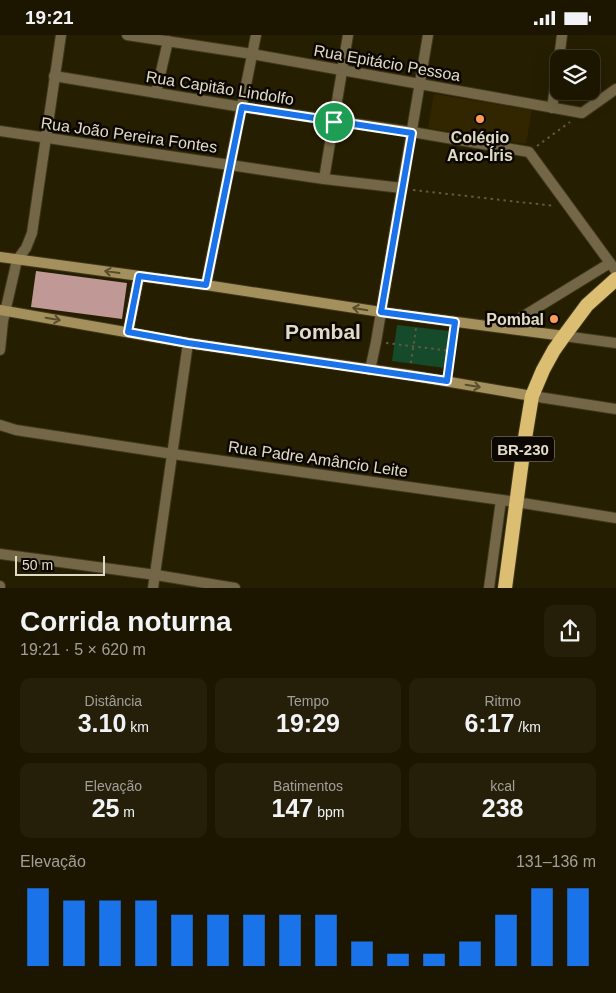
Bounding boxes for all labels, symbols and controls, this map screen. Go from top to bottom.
text: 19:21 [25,7,74,28]
street label: Rua Epitácio Pessoa [312,42,462,84]
map controls [550,50,600,100]
button: layers [550,50,600,100]
street label: Rua Capitão Lindolfo [145,68,295,108]
pin [313,101,355,143]
icon: arrive [320,108,348,136]
marker: Colégio Arco-Íris [474,113,486,125]
street label: Rua João Pereira Fontes [40,114,218,156]
place label: Colégio Arco-Íris [447,129,513,164]
one-way arrow [105,267,121,277]
one-way arrow [352,304,368,314]
place label: Pombal [486,311,544,328]
marker: Pombal [548,313,560,325]
one-way arrow [45,315,61,325]
district label: Pombal [285,320,361,343]
one-way arrow [465,381,481,391]
road number: BR-230 [492,437,554,461]
street label: Rua Padre Amâncio Leite [227,438,409,480]
scale bar [15,553,105,576]
text: 50 m [22,557,53,573]
button: share [544,605,596,657]
text: Corrida noturna [20,606,232,637]
text: 19:21 · 5 × 620 m [20,641,146,658]
text: Distância [85,693,142,709]
text: Tempo [287,693,329,709]
text: Ritmo [484,693,521,709]
text: 3.10 [78,709,126,737]
text: 19:29 [276,709,340,737]
text: 6:17 [464,709,514,737]
text: km [126,719,149,735]
text: /km [514,719,541,735]
text: Elevação [85,778,142,794]
text: Batimentos [273,778,343,794]
text: kcal [490,778,515,794]
text: 25 [92,794,119,822]
text: 147 [272,794,313,822]
text: 238 [482,794,524,822]
text: m [119,804,135,820]
text: bpm [313,804,344,820]
text: Elevação [20,853,86,870]
text: 131–136 m [516,853,596,870]

